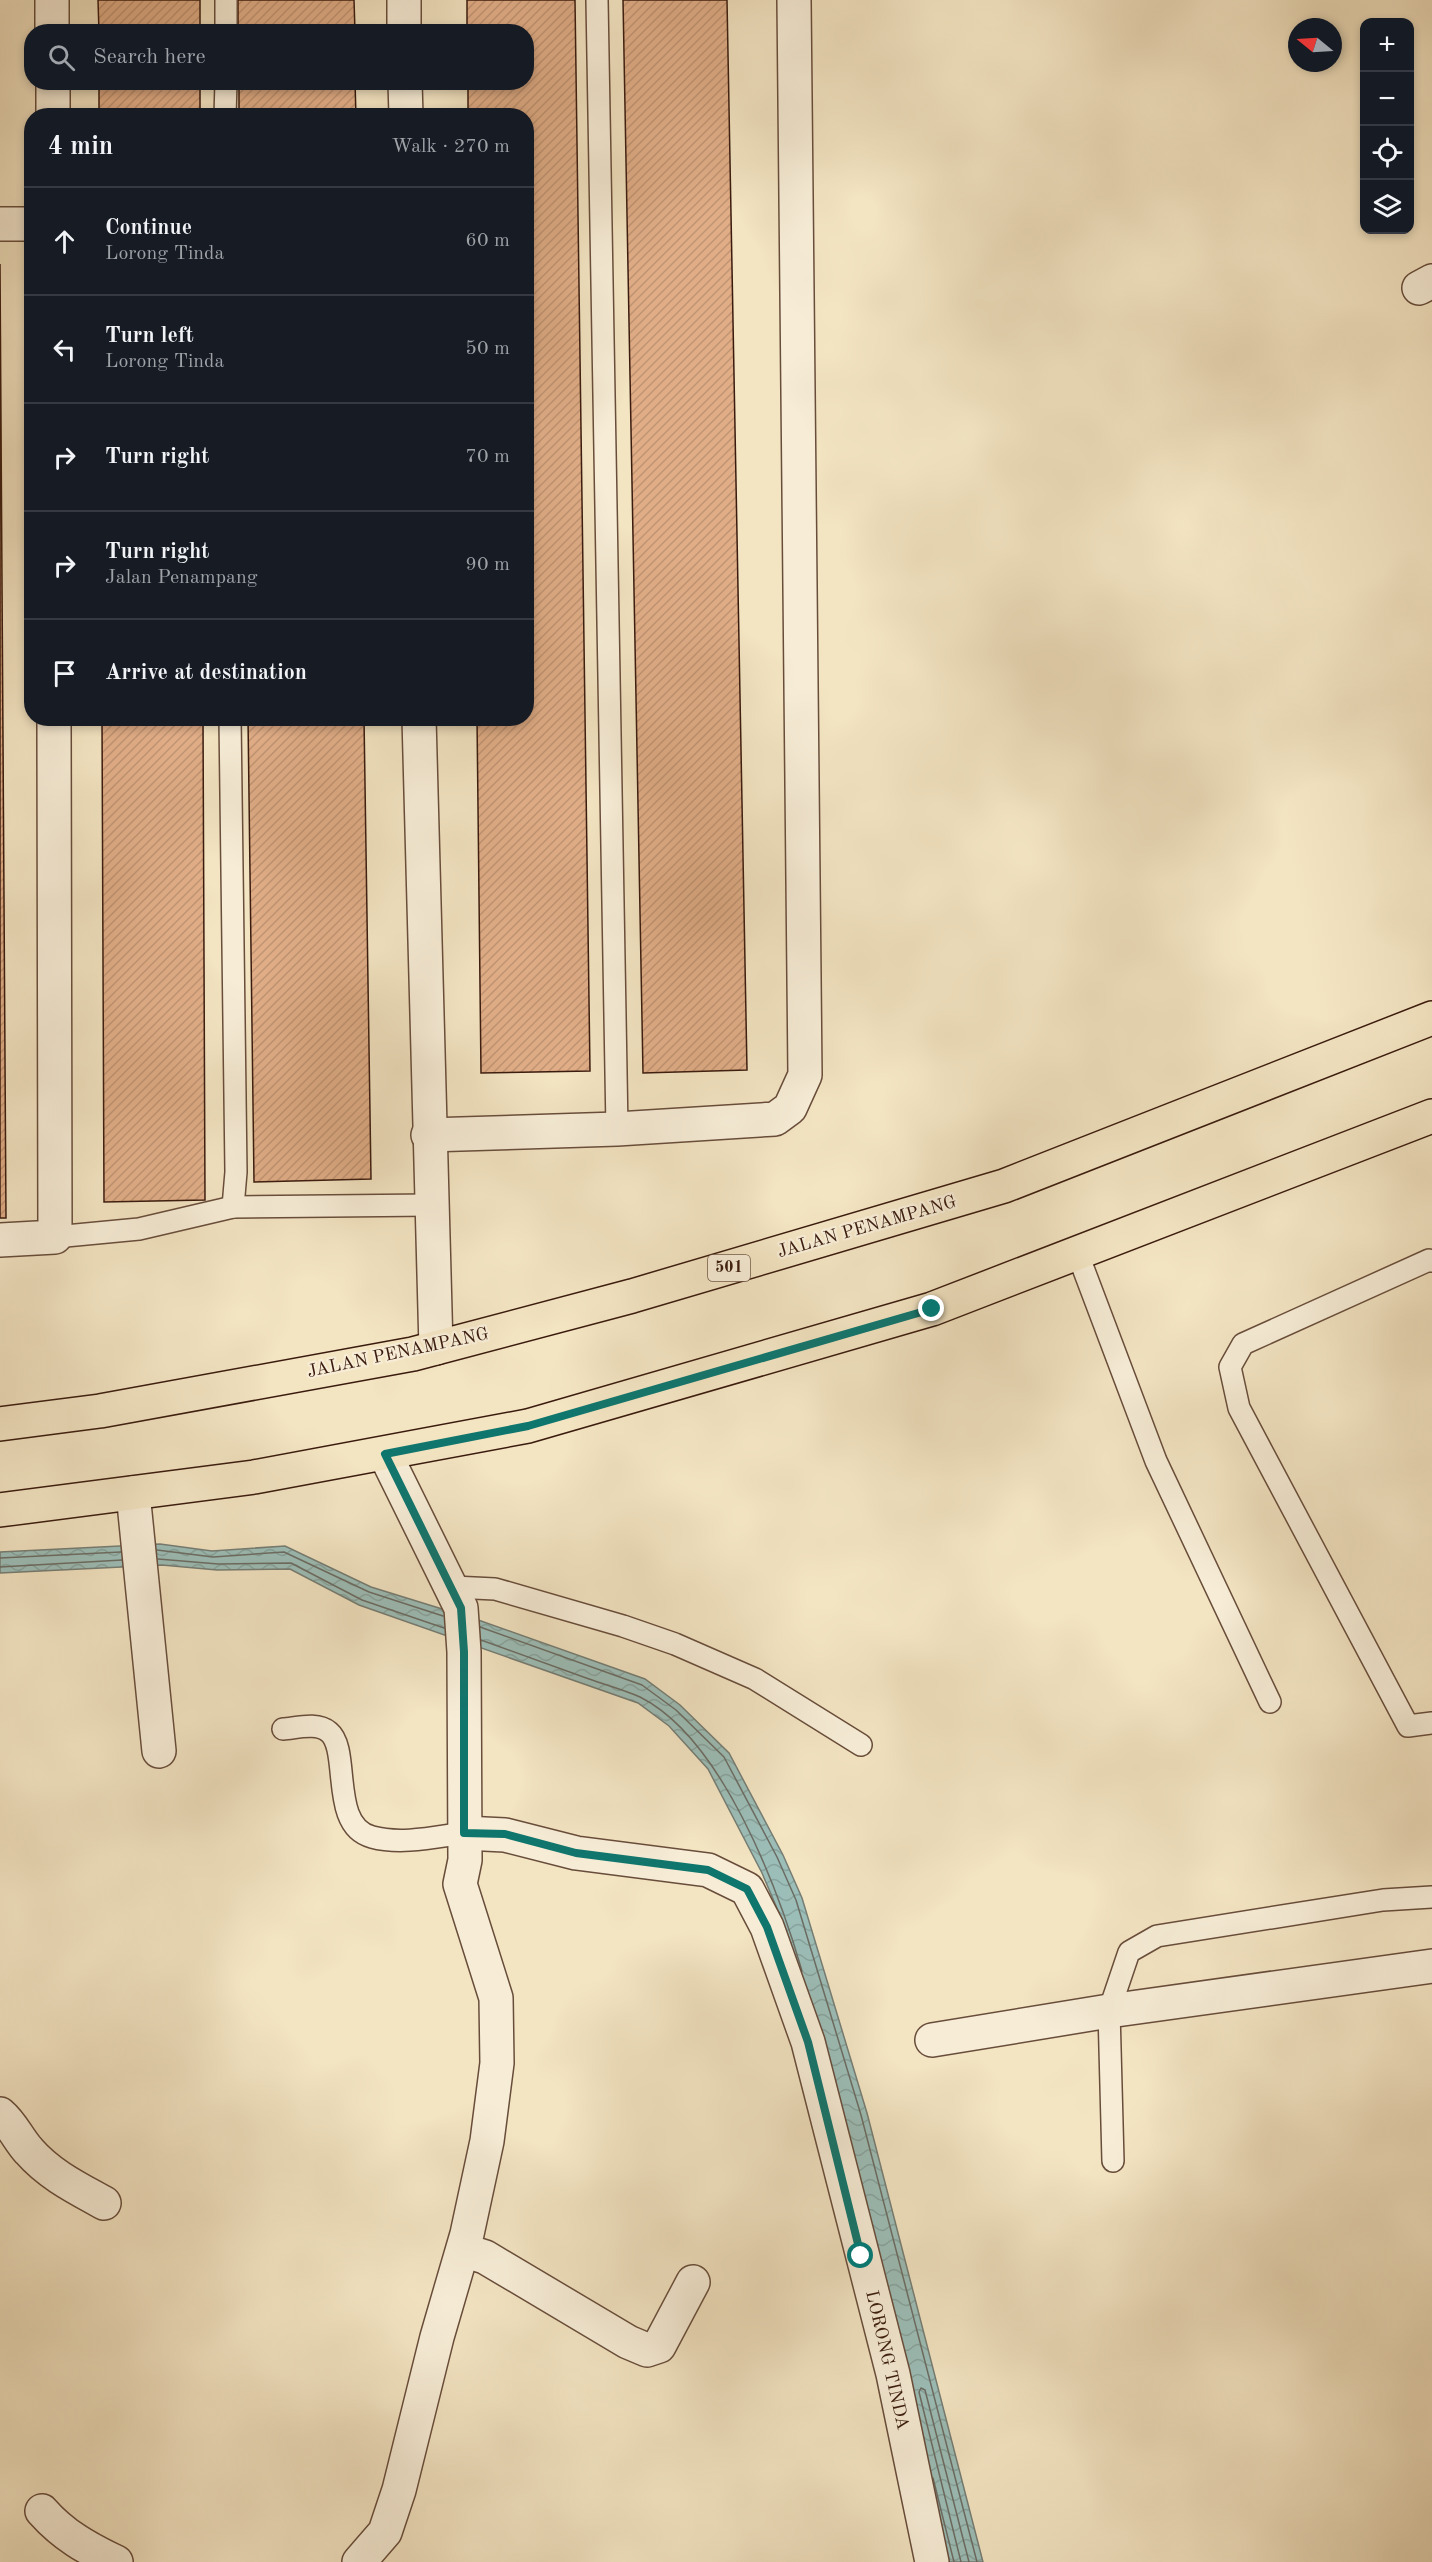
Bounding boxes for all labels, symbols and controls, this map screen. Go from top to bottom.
north arrow [1288,18,1342,72]
map controls [1360,18,1414,234]
button: + [1360,18,1414,72]
search box [24,24,534,90]
icon: search [45,41,78,74]
text: Search here [93,46,206,68]
button: − [1360,72,1414,126]
button: locate [1360,126,1414,180]
text: 4 min [48,134,113,160]
text: Walk · 270 m [391,137,510,157]
button: layers [1360,180,1414,234]
text: Continue [105,217,192,239]
icon: ahead [48,225,81,258]
text: 60 m [465,231,510,251]
text: Lorong Tinda [105,244,224,264]
text: Turn left [105,325,194,347]
icon: left [48,333,81,366]
text: 50 m [465,339,510,359]
text: Lorong Tinda [105,352,224,372]
icon: right [48,441,81,474]
text: Turn right [105,446,209,468]
text: 70 m [465,447,510,467]
text: Turn right [105,541,209,563]
icon: right [48,549,81,582]
text: 90 m [465,555,510,575]
text: Jalan Penampang [105,568,258,588]
icon: arrive [48,657,81,690]
text: Arrive at destination [105,662,307,684]
street label: JALAN PENAMPANG [775,1193,959,1261]
road number: 501 [708,1255,750,1281]
route end [918,1295,944,1321]
street label: JALAN PENAMPANG [305,1325,491,1381]
route start [847,2242,873,2268]
street label: LORONG TINDA [862,2289,912,2432]

